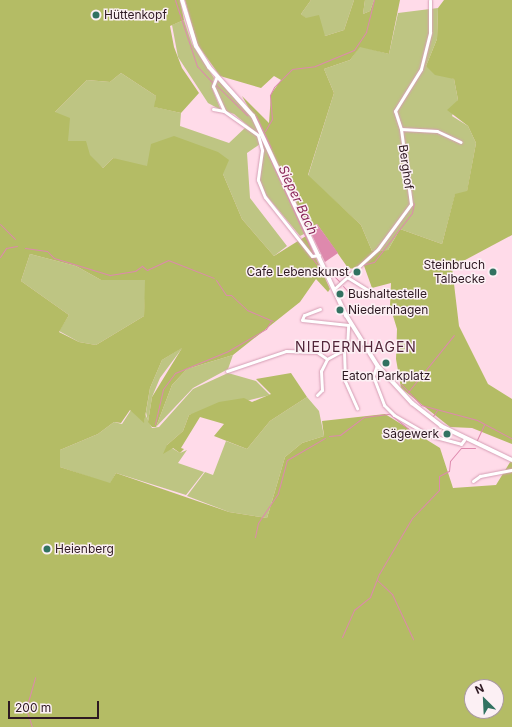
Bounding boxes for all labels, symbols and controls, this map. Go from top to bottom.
place label: Hüttenkopf [104,8,167,22]
marker: Hüttenkopf [91,10,101,20]
street label: Berghof [396,144,416,190]
water label: Sieper Bach [275,163,321,237]
place label: Steinbruch Talbecke [424,258,485,286]
place label: Cafe Lebenskunst [246,265,349,279]
marker: Cafe Lebenskunst [352,267,362,277]
marker: Steinbruch Talbecke [488,267,498,277]
place label: Bushaltestelle [348,287,427,301]
marker: Bushaltestelle [335,289,345,299]
place label: Niedernhagen [348,303,428,317]
marker: Niedernhagen [335,305,345,315]
district label: NIEDERNHAGEN [295,339,417,355]
marker: Eaton Parkplatz [381,358,391,368]
place label: Eaton Parkplatz [342,369,430,383]
place label: Sägewerk [383,427,439,441]
marker: Sägewerk [442,429,452,439]
place label: Heienberg [55,542,114,556]
marker: Heienberg [42,544,52,554]
north arrow [464,679,504,719]
text: N [473,681,486,697]
scale bar [10,693,101,719]
text: 200 m [15,700,51,715]

